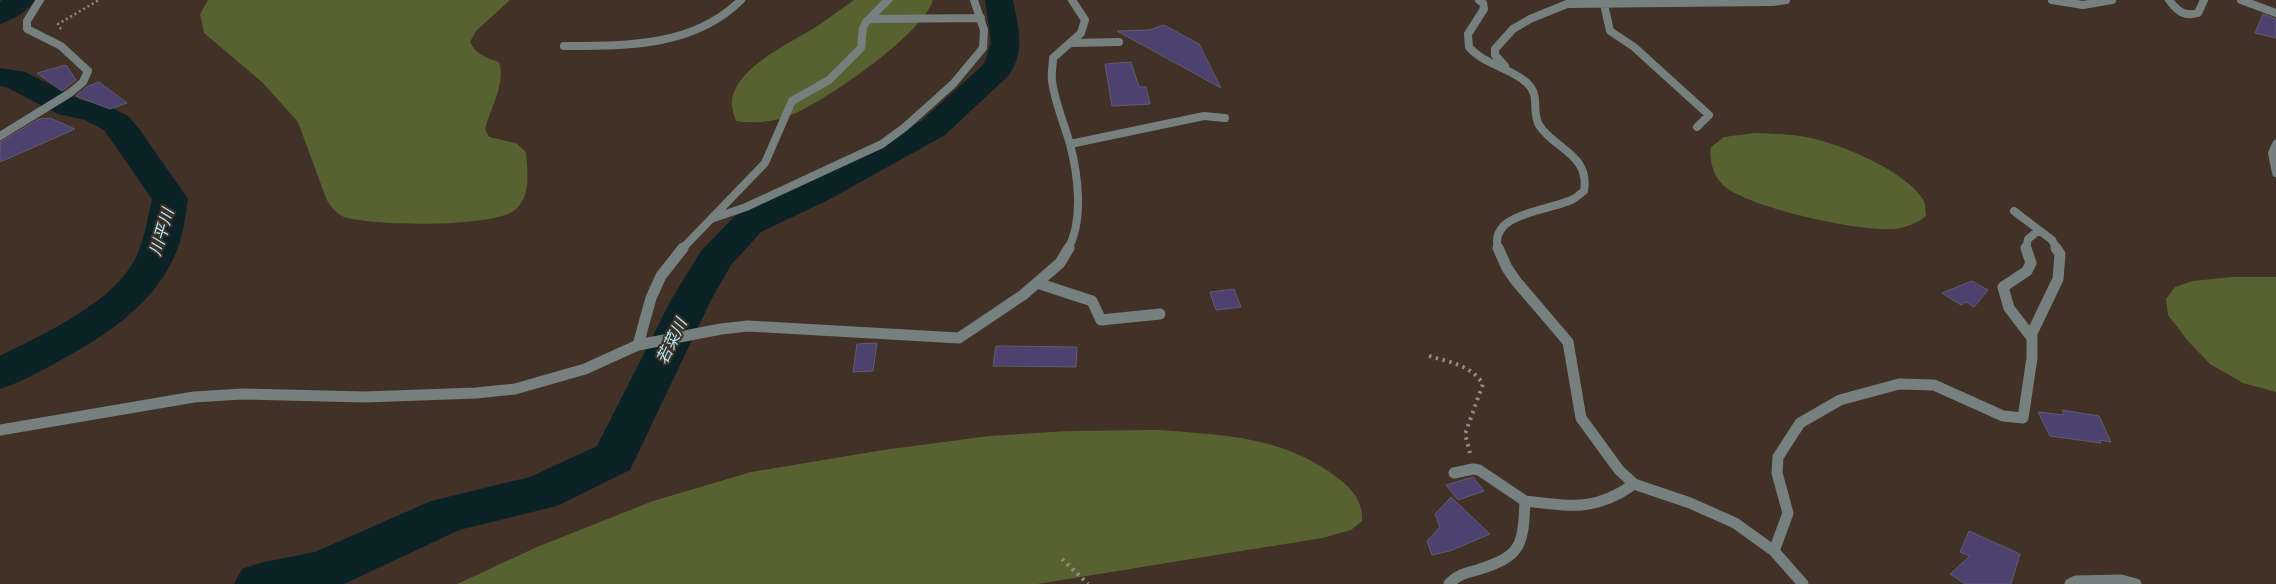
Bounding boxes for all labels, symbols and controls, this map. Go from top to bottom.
water label: 川平川 [144,204,179,258]
water label: 若菜川 [651,313,692,367]

